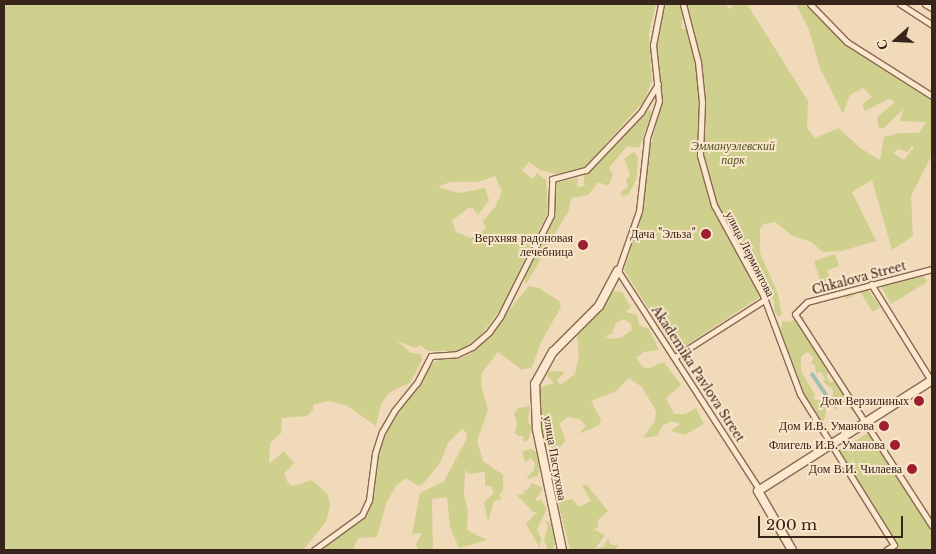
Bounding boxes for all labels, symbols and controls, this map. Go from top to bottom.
north arrow [871,15,921,65]
text: С [872,37,892,53]
park label: Эммануэлевский парк [691,139,775,167]
street label: улица Лермонтова [722,209,778,299]
place label: Дача "Эльза" [630,227,696,241]
marker: Дача "Эльза" [700,228,712,240]
place label: Верхняя радоновая лечебница [475,231,573,259]
marker: Верхняя радоновая лечебница [577,239,589,251]
street label: Chkalova Street [810,259,908,297]
street label: Akademika Pavlova Street [649,303,747,445]
place label: Дом Верзилиных [820,394,909,408]
marker: Дом Верзилиных [913,395,925,407]
street label: улица Пастухова [540,414,570,502]
place label: Дом И.В. Уманова [779,419,874,433]
marker: Дом И.В. Уманова [878,420,890,432]
place label: Флигель И.В. Уманова [769,438,885,452]
marker: Флигель И.В. Уманова [889,439,901,451]
place label: Дом В.И. Чилаева [809,462,902,476]
marker: Дом В.И. Чилаева [906,463,918,475]
scale bar [761,506,906,538]
text: 200 m [766,515,817,534]

